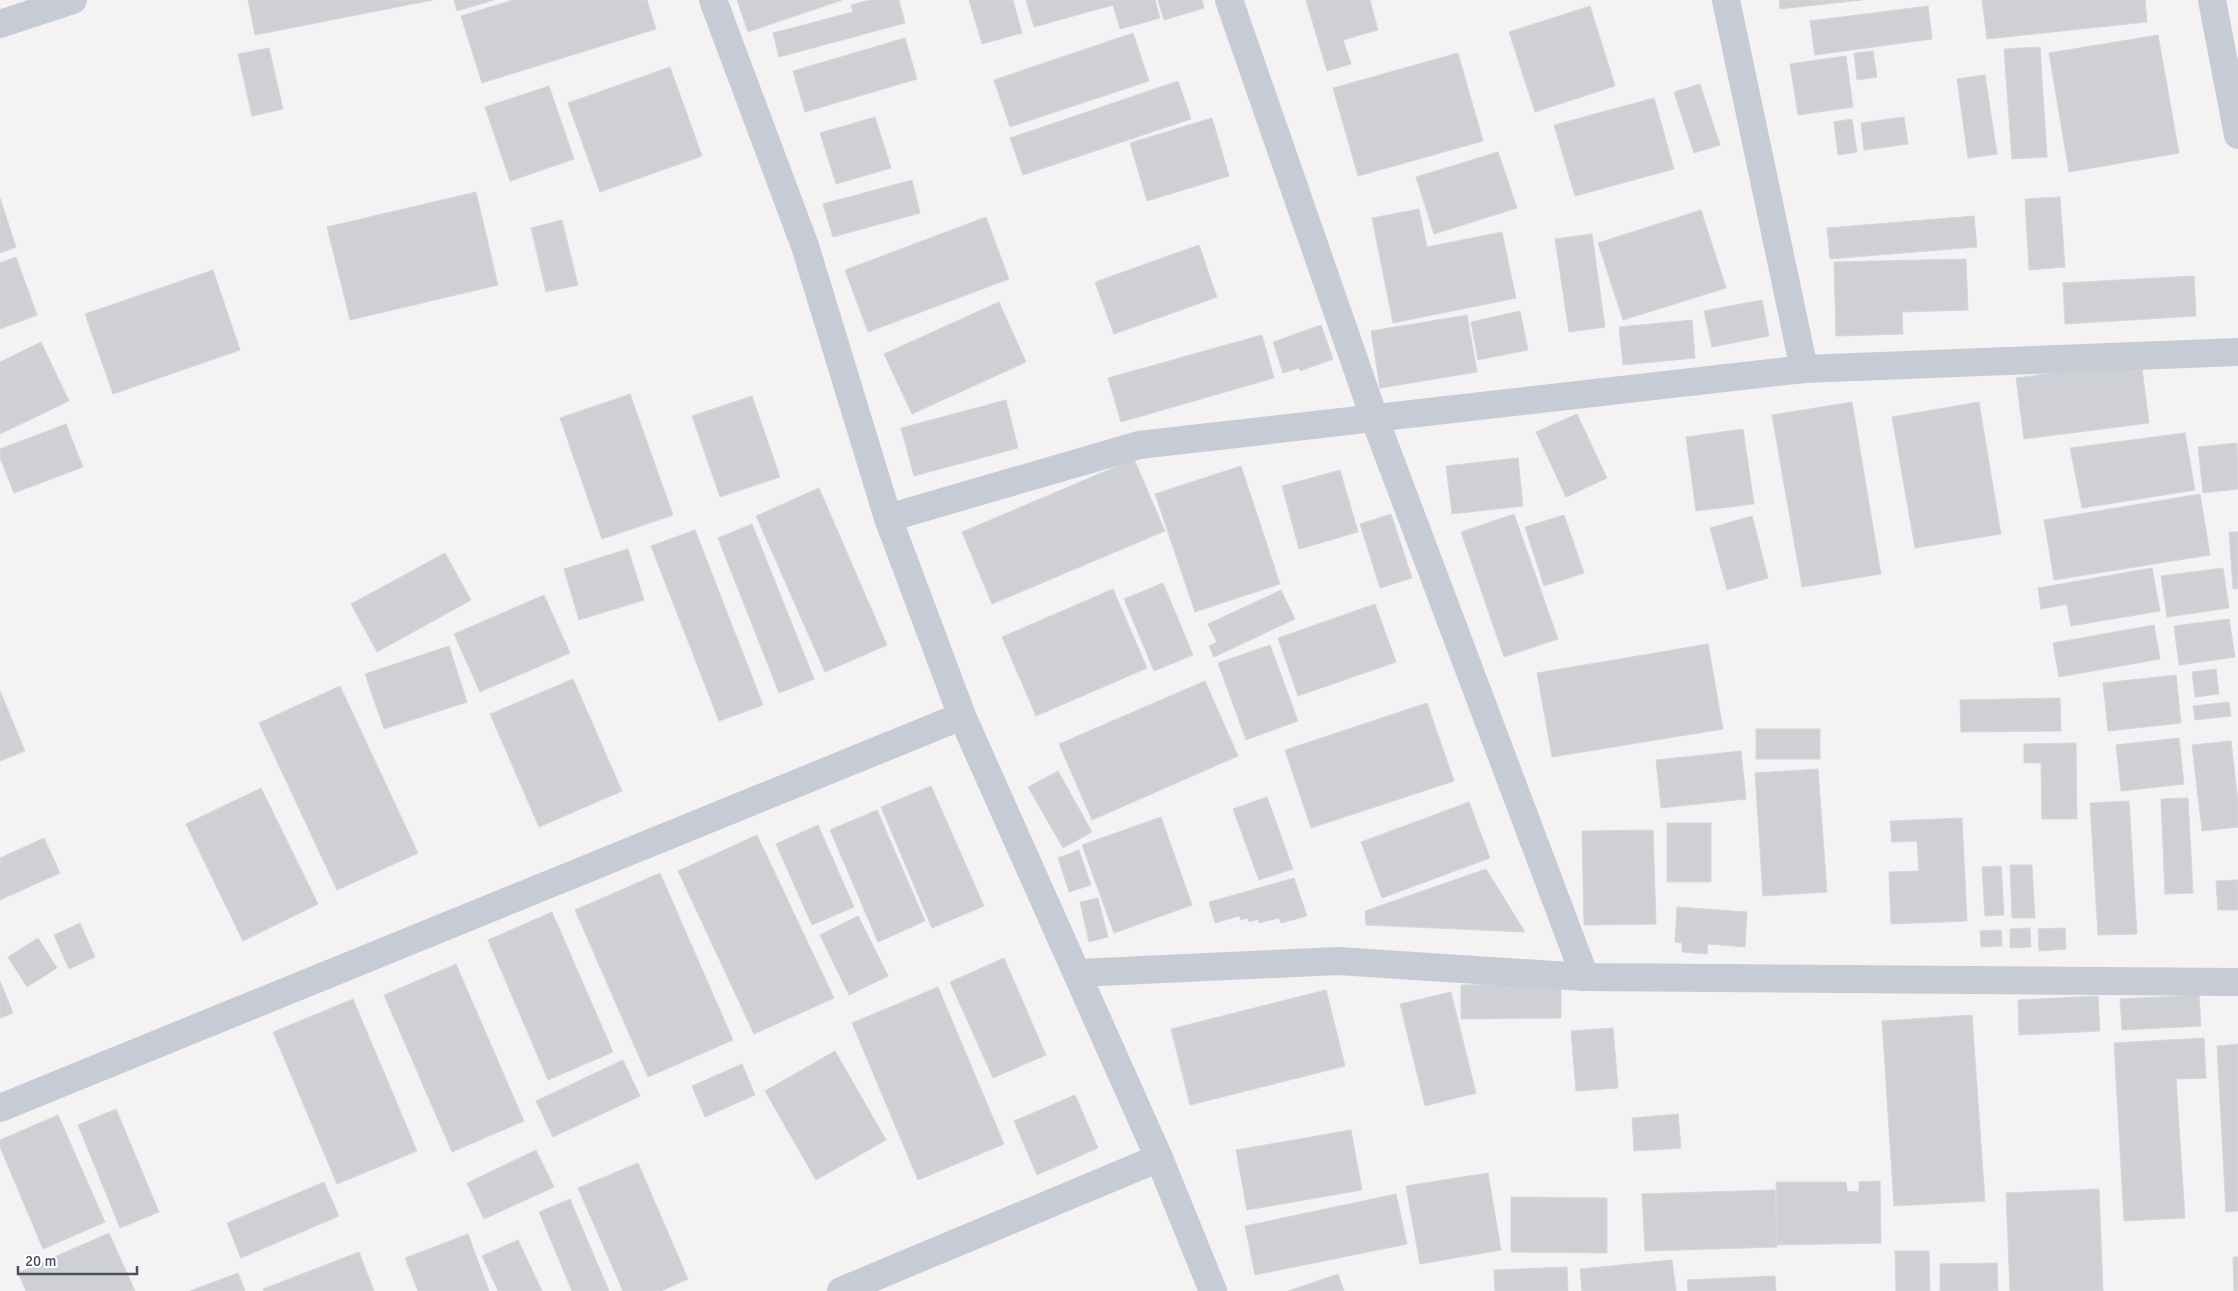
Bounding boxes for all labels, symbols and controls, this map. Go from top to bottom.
scale bar [18,1244,136,1276]
text: 20 m [25,1252,56,1270]

